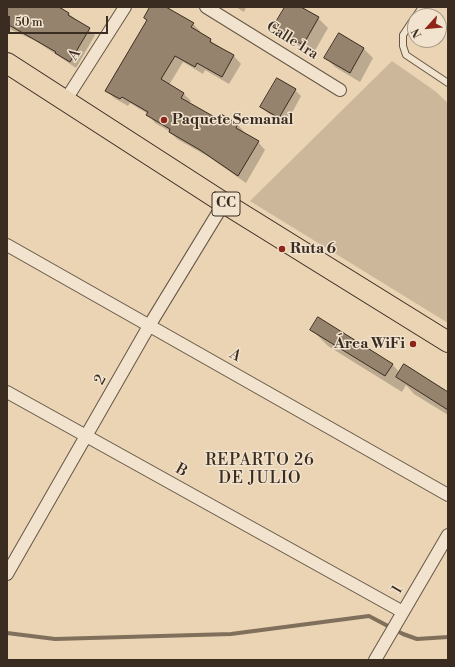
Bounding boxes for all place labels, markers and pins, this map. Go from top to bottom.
place label: Paquete Semanal [172,111,293,129]
marker: Paquete Semanal [159,115,169,125]
place label: Ruta 6 [290,240,336,258]
marker: Ruta 6 [277,244,287,254]
place label: Área WiFi [334,335,405,353]
marker: Área WiFi [408,339,418,349]

